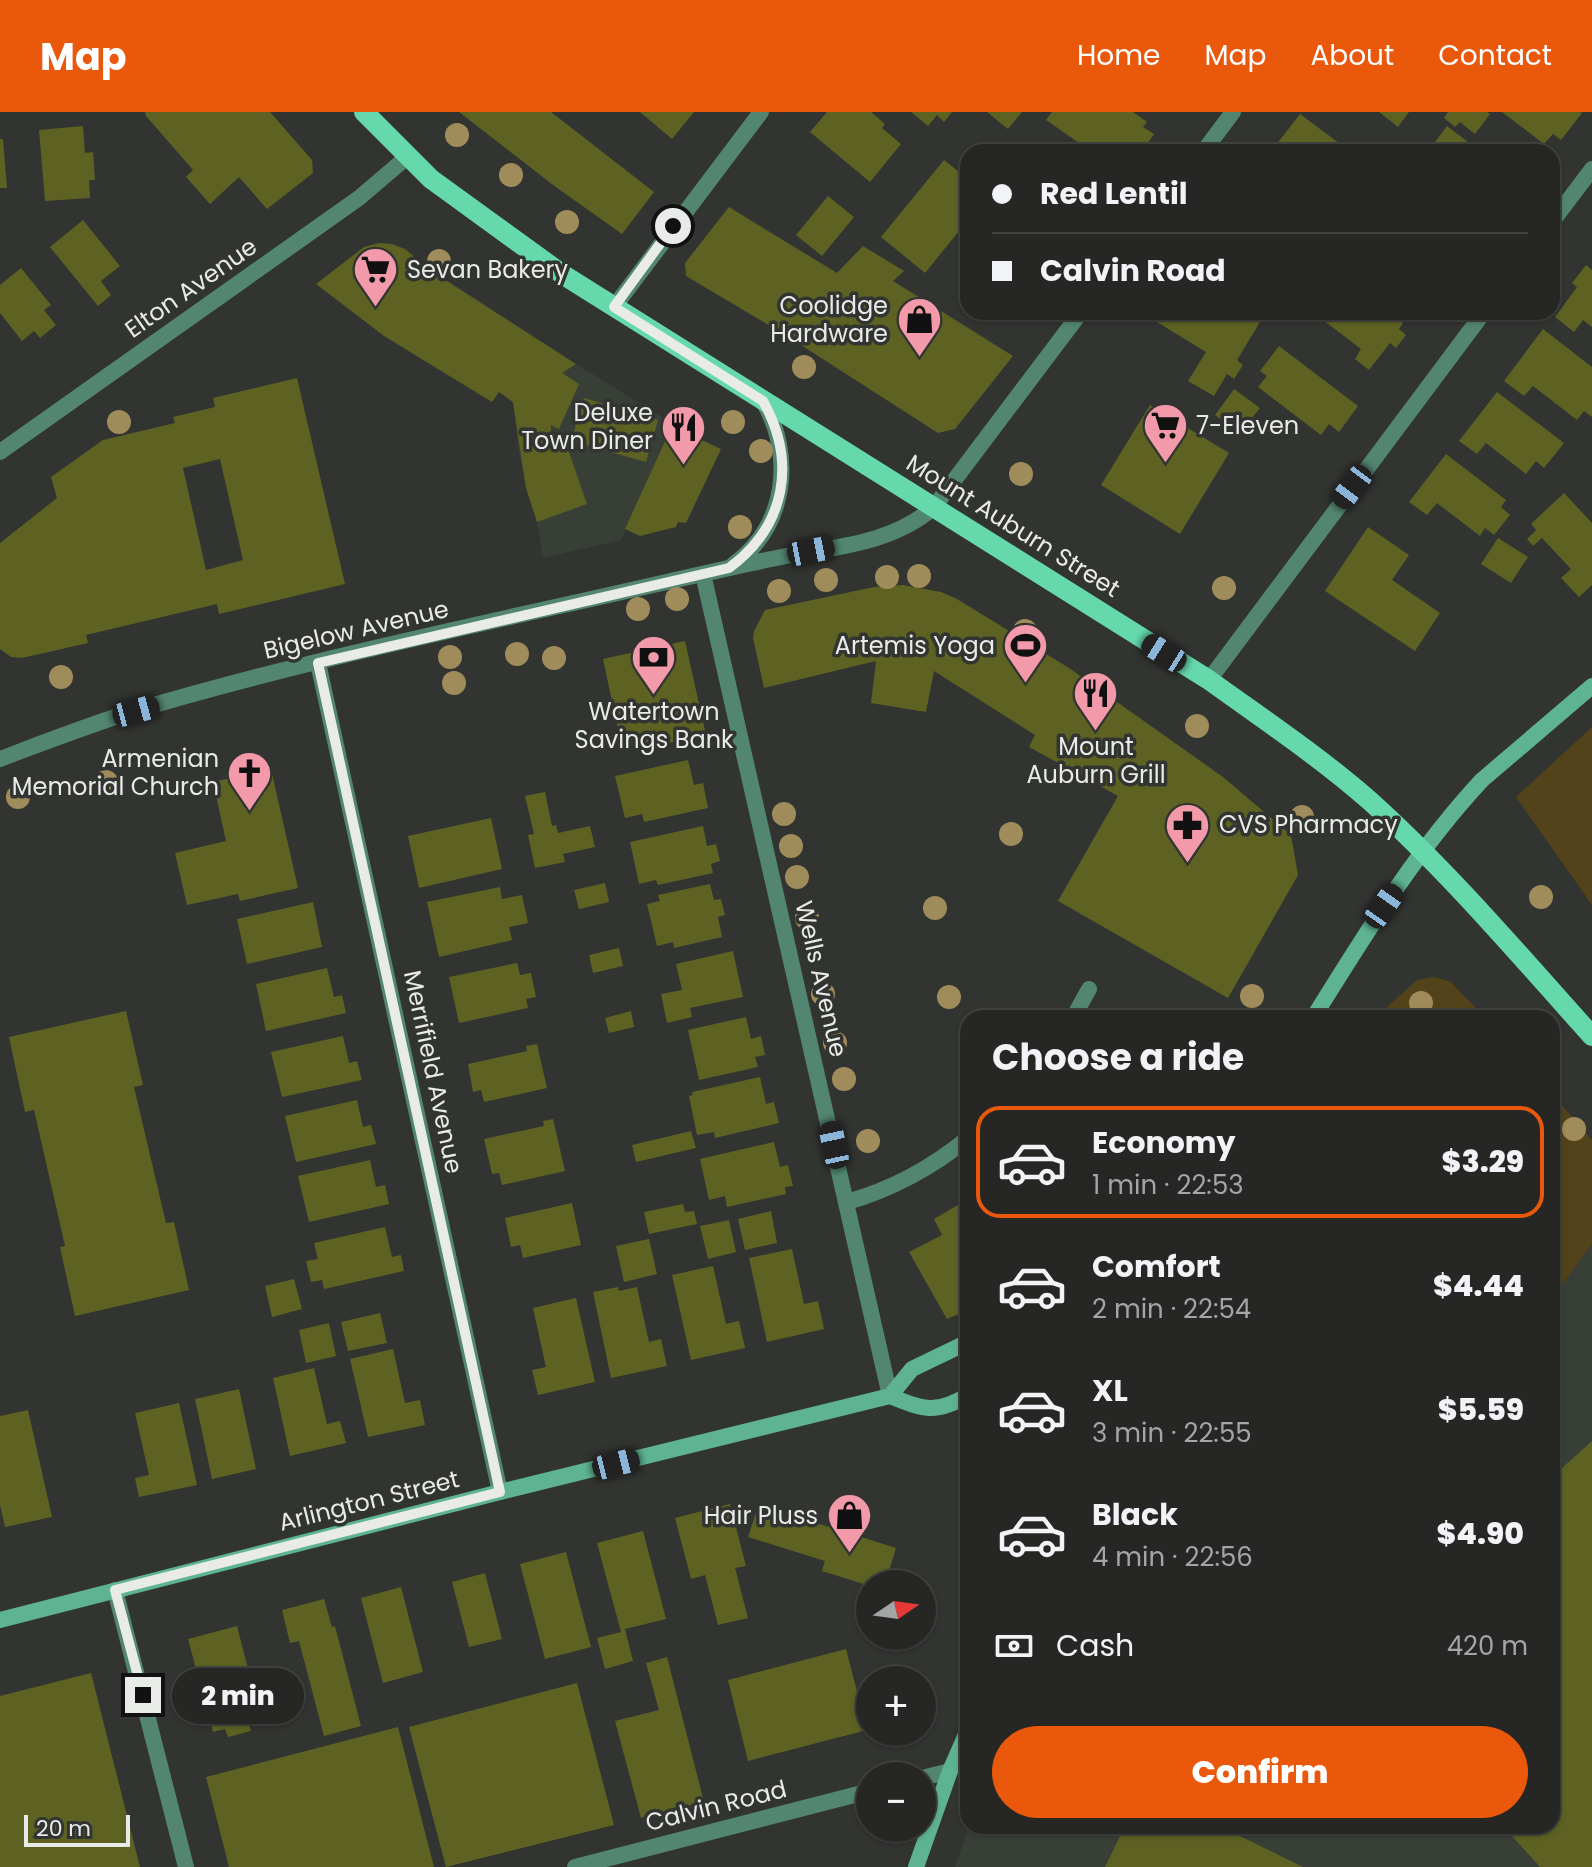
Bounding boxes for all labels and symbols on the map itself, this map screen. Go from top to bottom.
route start [655,208,691,244]
street label: Elton Avenue [118,230,263,345]
supermarket icon: Sevan Bakery [352,246,400,309]
place label: Sevan Bakery [407,253,569,286]
place label: Coolidge Hardware [770,289,888,350]
shop icon: Coolidge Hardware [895,296,943,359]
place label: Deluxe Town Diner [521,396,653,457]
supermarket icon: 7-Eleven [1141,402,1189,465]
restaurant icon: Deluxe Town Diner [660,403,708,466]
place label: 7-Eleven [1196,409,1299,442]
street label: Mount Auburn Street [900,446,1126,605]
car [1328,461,1376,513]
car [785,535,837,567]
street label: Bigelow Avenue [260,592,452,667]
sports icon: Artemis Yoga [1002,622,1050,685]
place label: Artemis Yoga [835,629,995,662]
car [1137,630,1191,676]
bank icon: Watertown Savings Bank [630,634,678,697]
restaurant icon: Mount Auburn Grill [1072,669,1120,732]
car [110,693,162,729]
place label: Watertown Savings Bank [575,695,734,756]
place label: Mount Auburn Grill [1026,730,1166,791]
place label: Armenian Memorial Church [12,742,219,803]
church icon: Armenian Memorial Church [226,749,274,812]
pharmacy icon: CVS Pharmacy [1164,801,1212,864]
place label: CVS Pharmacy [1219,808,1398,841]
car [1360,879,1408,933]
street label: Wells Avenue [788,898,855,1060]
street label: Merrifield Avenue [396,967,471,1176]
car [817,1119,851,1171]
car [590,1447,642,1481]
street label: Arlington Street [275,1462,462,1539]
shop icon: Hair Pluss [825,1492,873,1555]
place label: Hair Pluss [704,1499,818,1532]
north arrow [856,1570,936,1650]
callout: 2 min [171,1667,303,1723]
route end [125,1677,161,1713]
street label: Calvin Road [642,1772,790,1839]
scale bar [24,1811,130,1847]

